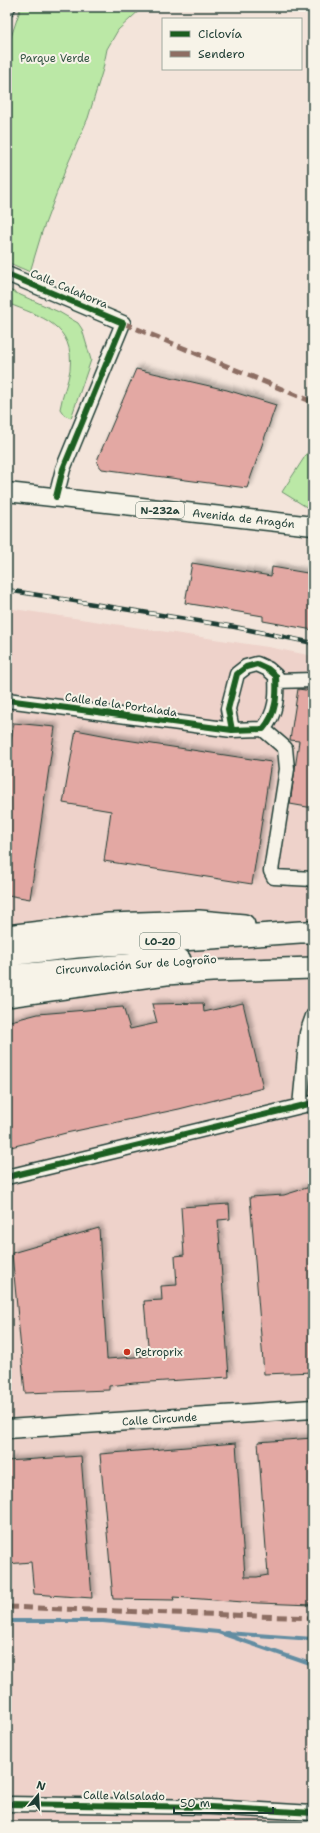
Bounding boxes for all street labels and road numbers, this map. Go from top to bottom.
street label: Calle Calahorra [28,266,110,312]
road number: N-232a [136,502,184,518]
street label: Avenida de Aragón [192,505,296,531]
street label: Calle de la Portalada [64,690,178,720]
road number: LO-20 [140,933,180,949]
street label: Circunvalación Sur de Logroño [55,952,217,978]
street label: Calle Circunde [122,1409,198,1429]
street label: Calle Valsalado [83,1788,165,1804]

